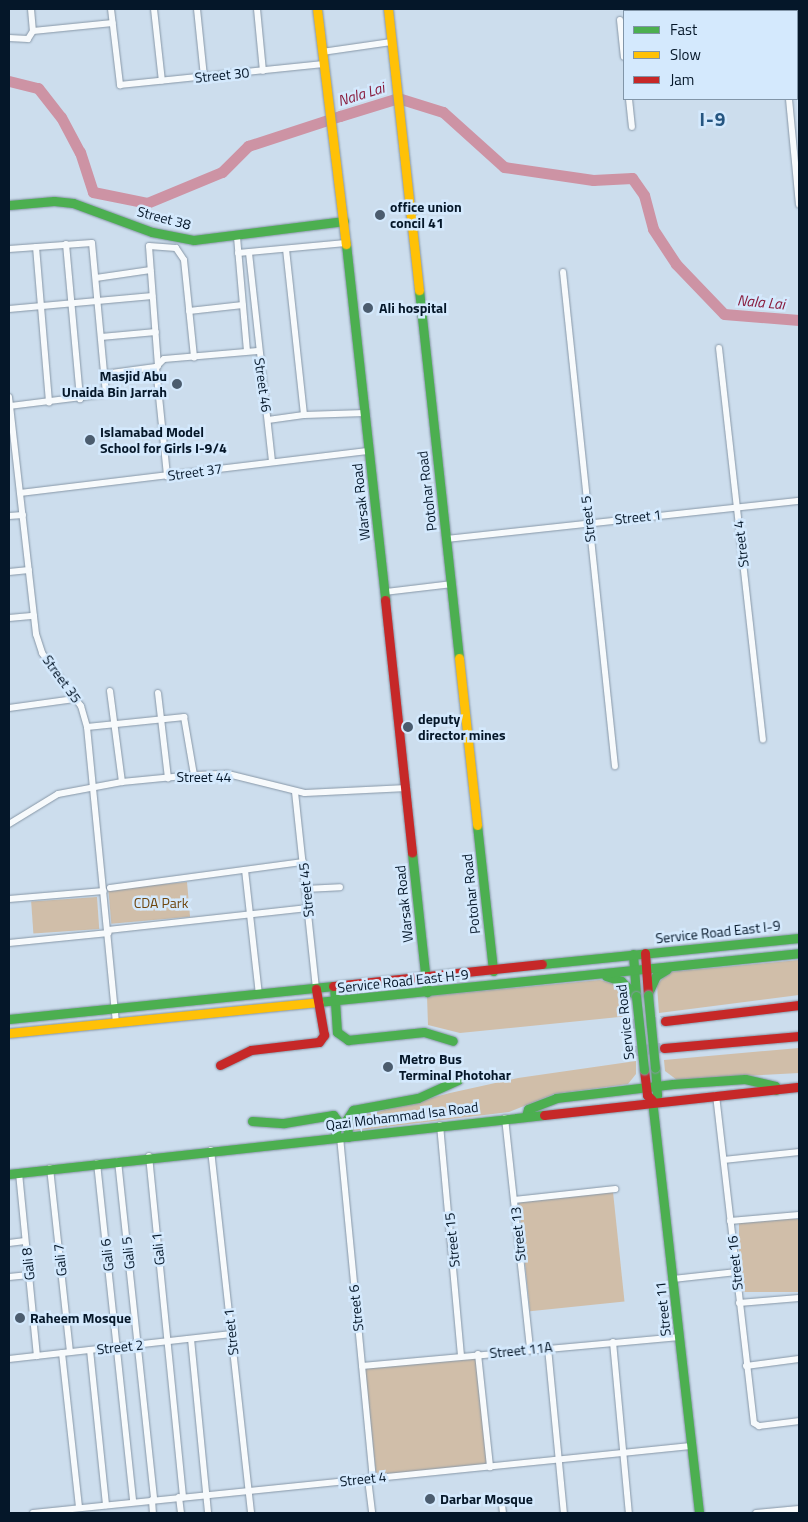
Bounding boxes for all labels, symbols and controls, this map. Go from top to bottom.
legend [623,10,798,100]
text: Fast [670,18,697,41]
text: Slow [670,43,701,66]
street label: Street 30 [194,64,250,86]
text: Jam [670,68,694,91]
water label: Nala Lai [335,78,387,110]
district label: I-9 [699,108,727,130]
place label: office union concil 41 [390,199,462,232]
street label: Street 38 [135,203,193,233]
marker: office union concil 41 [374,209,386,221]
water label: Nala Lai [736,291,786,313]
place label: Ali hospital [379,300,447,316]
marker: Ali hospital [361,301,375,315]
street label: Street 46 [251,357,275,413]
place label: Masjid Abu Unaida Bin Jarrah [62,368,167,401]
marker: Masjid Abu Unaida Bin Jarrah [171,378,183,390]
place label: Islamabad Model School for Girls I-9/4 [100,424,227,457]
marker: Islamabad Model School for Girls I-9/4 [84,434,96,446]
street label: Potohar Road [414,450,440,532]
street label: Street 37 [167,460,223,484]
street label: Warsak Road [349,462,373,542]
street label: Street 5 [577,495,599,543]
street label: Street 1 [614,506,662,528]
street label: Street 4 [730,520,752,568]
street label: Street 35 [39,652,85,706]
place label: deputy director mines [418,711,506,744]
marker: deputy director mines [402,721,414,733]
street label: Street 44 [177,769,231,785]
street label: Potohar Road [458,853,484,935]
street label: Street 45 [295,862,317,918]
street label: Warsak Road [392,864,416,944]
park label: CDA Park [134,895,188,911]
street label: Service Road East I-9 [655,917,781,947]
street label: Service Road East H-9 [337,966,469,996]
street label: Service Road [613,983,637,1061]
place label: Metro Bus Terminal Photohar [399,1051,511,1084]
marker: Metro Bus Terminal Photohar [381,1060,395,1074]
street label: Qazi Mohammad Isa Road [325,1098,479,1134]
street label: Street 13 [507,1206,529,1262]
street label: Street 15 [441,1212,463,1268]
street label: Gali 1 [148,1232,168,1266]
street label: Street 16 [724,1235,746,1291]
street label: Gali 5 [118,1236,138,1270]
street label: Gali 6 [97,1238,117,1272]
street label: Gali 7 [50,1243,70,1277]
street label: Gali 8 [18,1247,38,1281]
street label: Street 11 [652,1281,674,1337]
street label: Street 6 [345,1284,367,1332]
street label: Street 1 [220,1308,242,1356]
place label: Raheem Mosque [30,1310,131,1326]
marker: Raheem Mosque [14,1312,26,1324]
street label: Street 2 [96,1336,144,1358]
street label: Street 11A [489,1338,553,1362]
street label: Street 4 [339,1468,387,1490]
place label: Darbar Mosque [440,1491,533,1507]
marker: Darbar Mosque [424,1493,436,1505]

